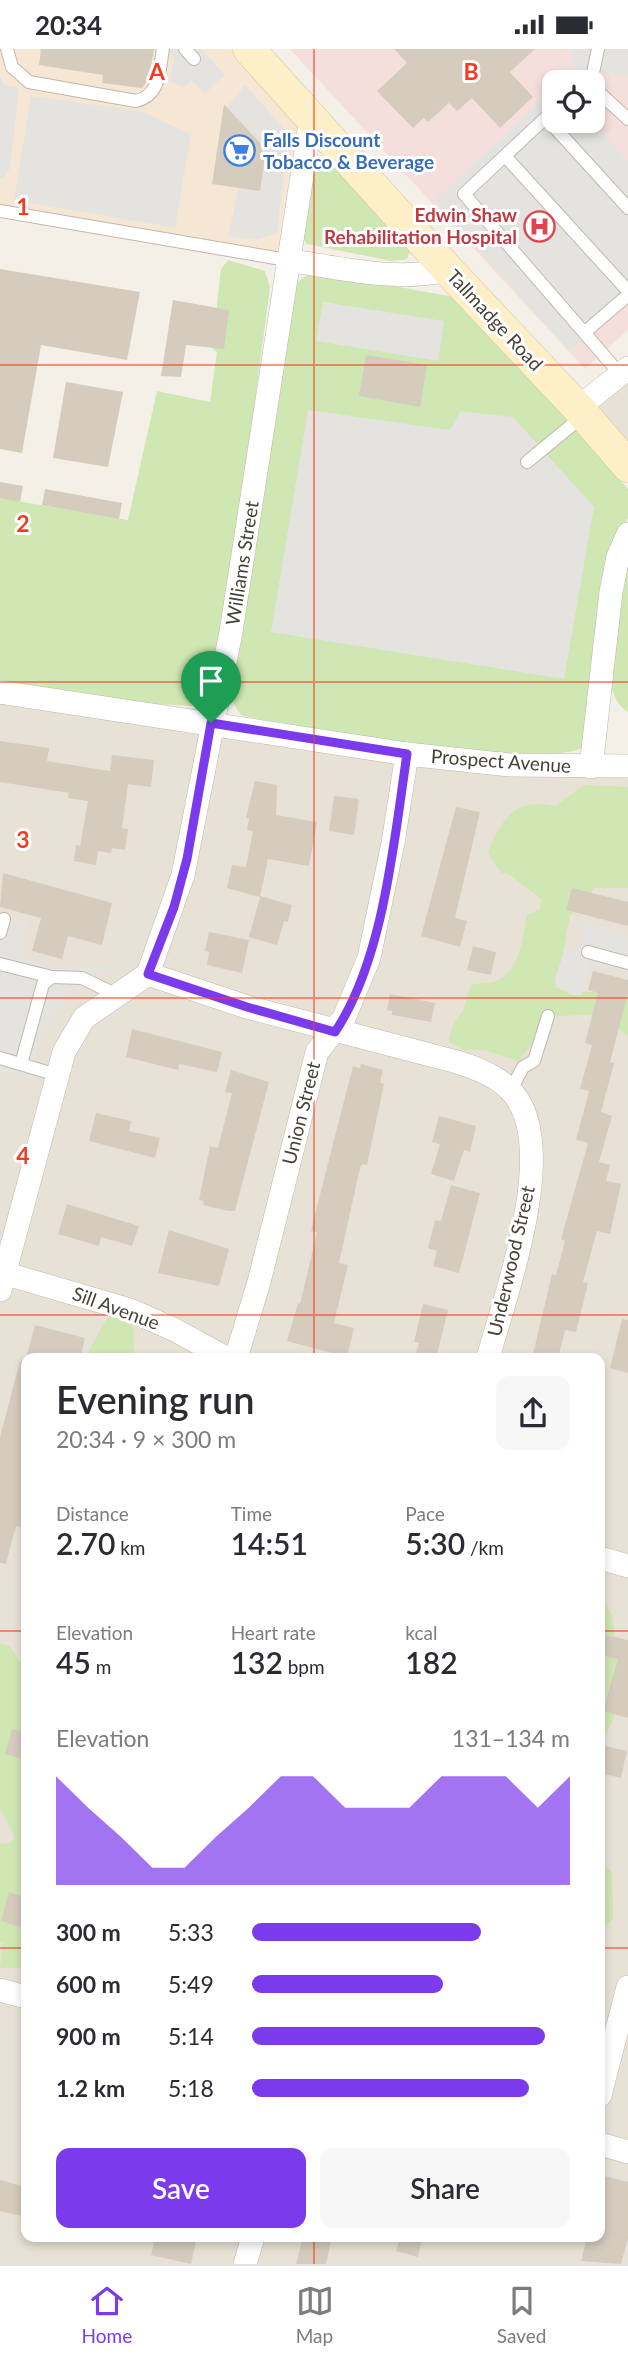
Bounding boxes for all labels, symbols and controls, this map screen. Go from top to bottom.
text: 20:34 [35,9,102,41]
text: A [148,57,166,85]
text: B [463,57,479,85]
map controls [542,70,605,133]
button: locate [542,70,605,133]
place label: Falls Discount Tobacco & Beverage [263,128,434,173]
supermarket icon: Falls Discount Tobacco & Beverage [223,134,257,168]
text: 1 [16,192,30,220]
place label: Edwin Shaw Rehabilitation Hospital [324,203,518,248]
hospital icon: Edwin Shaw Rehabilitation Hospital [523,209,557,243]
street label: Tallmadge Road [443,264,548,375]
street label: Williams Street [220,499,263,627]
text: 2 [16,509,30,537]
pin [181,651,241,723]
icon: arrive [192,662,230,700]
street label: Prospect Avenue [430,744,572,777]
text: 3 [16,825,30,853]
street label: Union Street [277,1059,324,1167]
text: 4 [16,1141,30,1169]
street label: Underwood Street [482,1183,539,1338]
street label: Sill Avenue [70,1281,163,1334]
text: Evening run [56,1376,255,1422]
button: share [496,1376,570,1450]
text: 20:34 · 9 × 300 m [56,1425,236,1453]
text: Distance [56,1502,129,1525]
text: Time [231,1502,272,1525]
text: Pace [405,1502,445,1525]
text: 2.70 [56,1525,115,1561]
text: 14:51 [231,1525,308,1561]
text: 5:30 [405,1525,465,1561]
text: km [115,1536,145,1559]
text: /km [465,1536,504,1559]
text: Elevation [56,1621,133,1644]
text: Heart rate [231,1621,316,1644]
text: kcal [405,1621,437,1644]
text: 45 [56,1644,91,1680]
text: 132 [231,1644,283,1680]
text: 182 [405,1644,458,1680]
text: m [91,1655,111,1678]
text: bpm [283,1655,325,1678]
text: Elevation [56,1724,149,1752]
text: 131–134 m [452,1724,570,1752]
text: 300 m [56,1918,121,1946]
text: 5:33 [168,1918,214,1946]
text: 600 m [56,1970,121,1998]
text: 5:49 [168,1970,214,1998]
text: 900 m [56,2022,121,2050]
text: 5:14 [168,2022,214,2050]
text: 1.2 km [56,2074,125,2102]
text: 5:18 [168,2074,214,2102]
button: Save [56,2148,306,2228]
button: Share [320,2148,570,2228]
tab: Home [82,2282,132,2347]
tab: Map [296,2282,334,2347]
tab: Saved [497,2282,546,2347]

